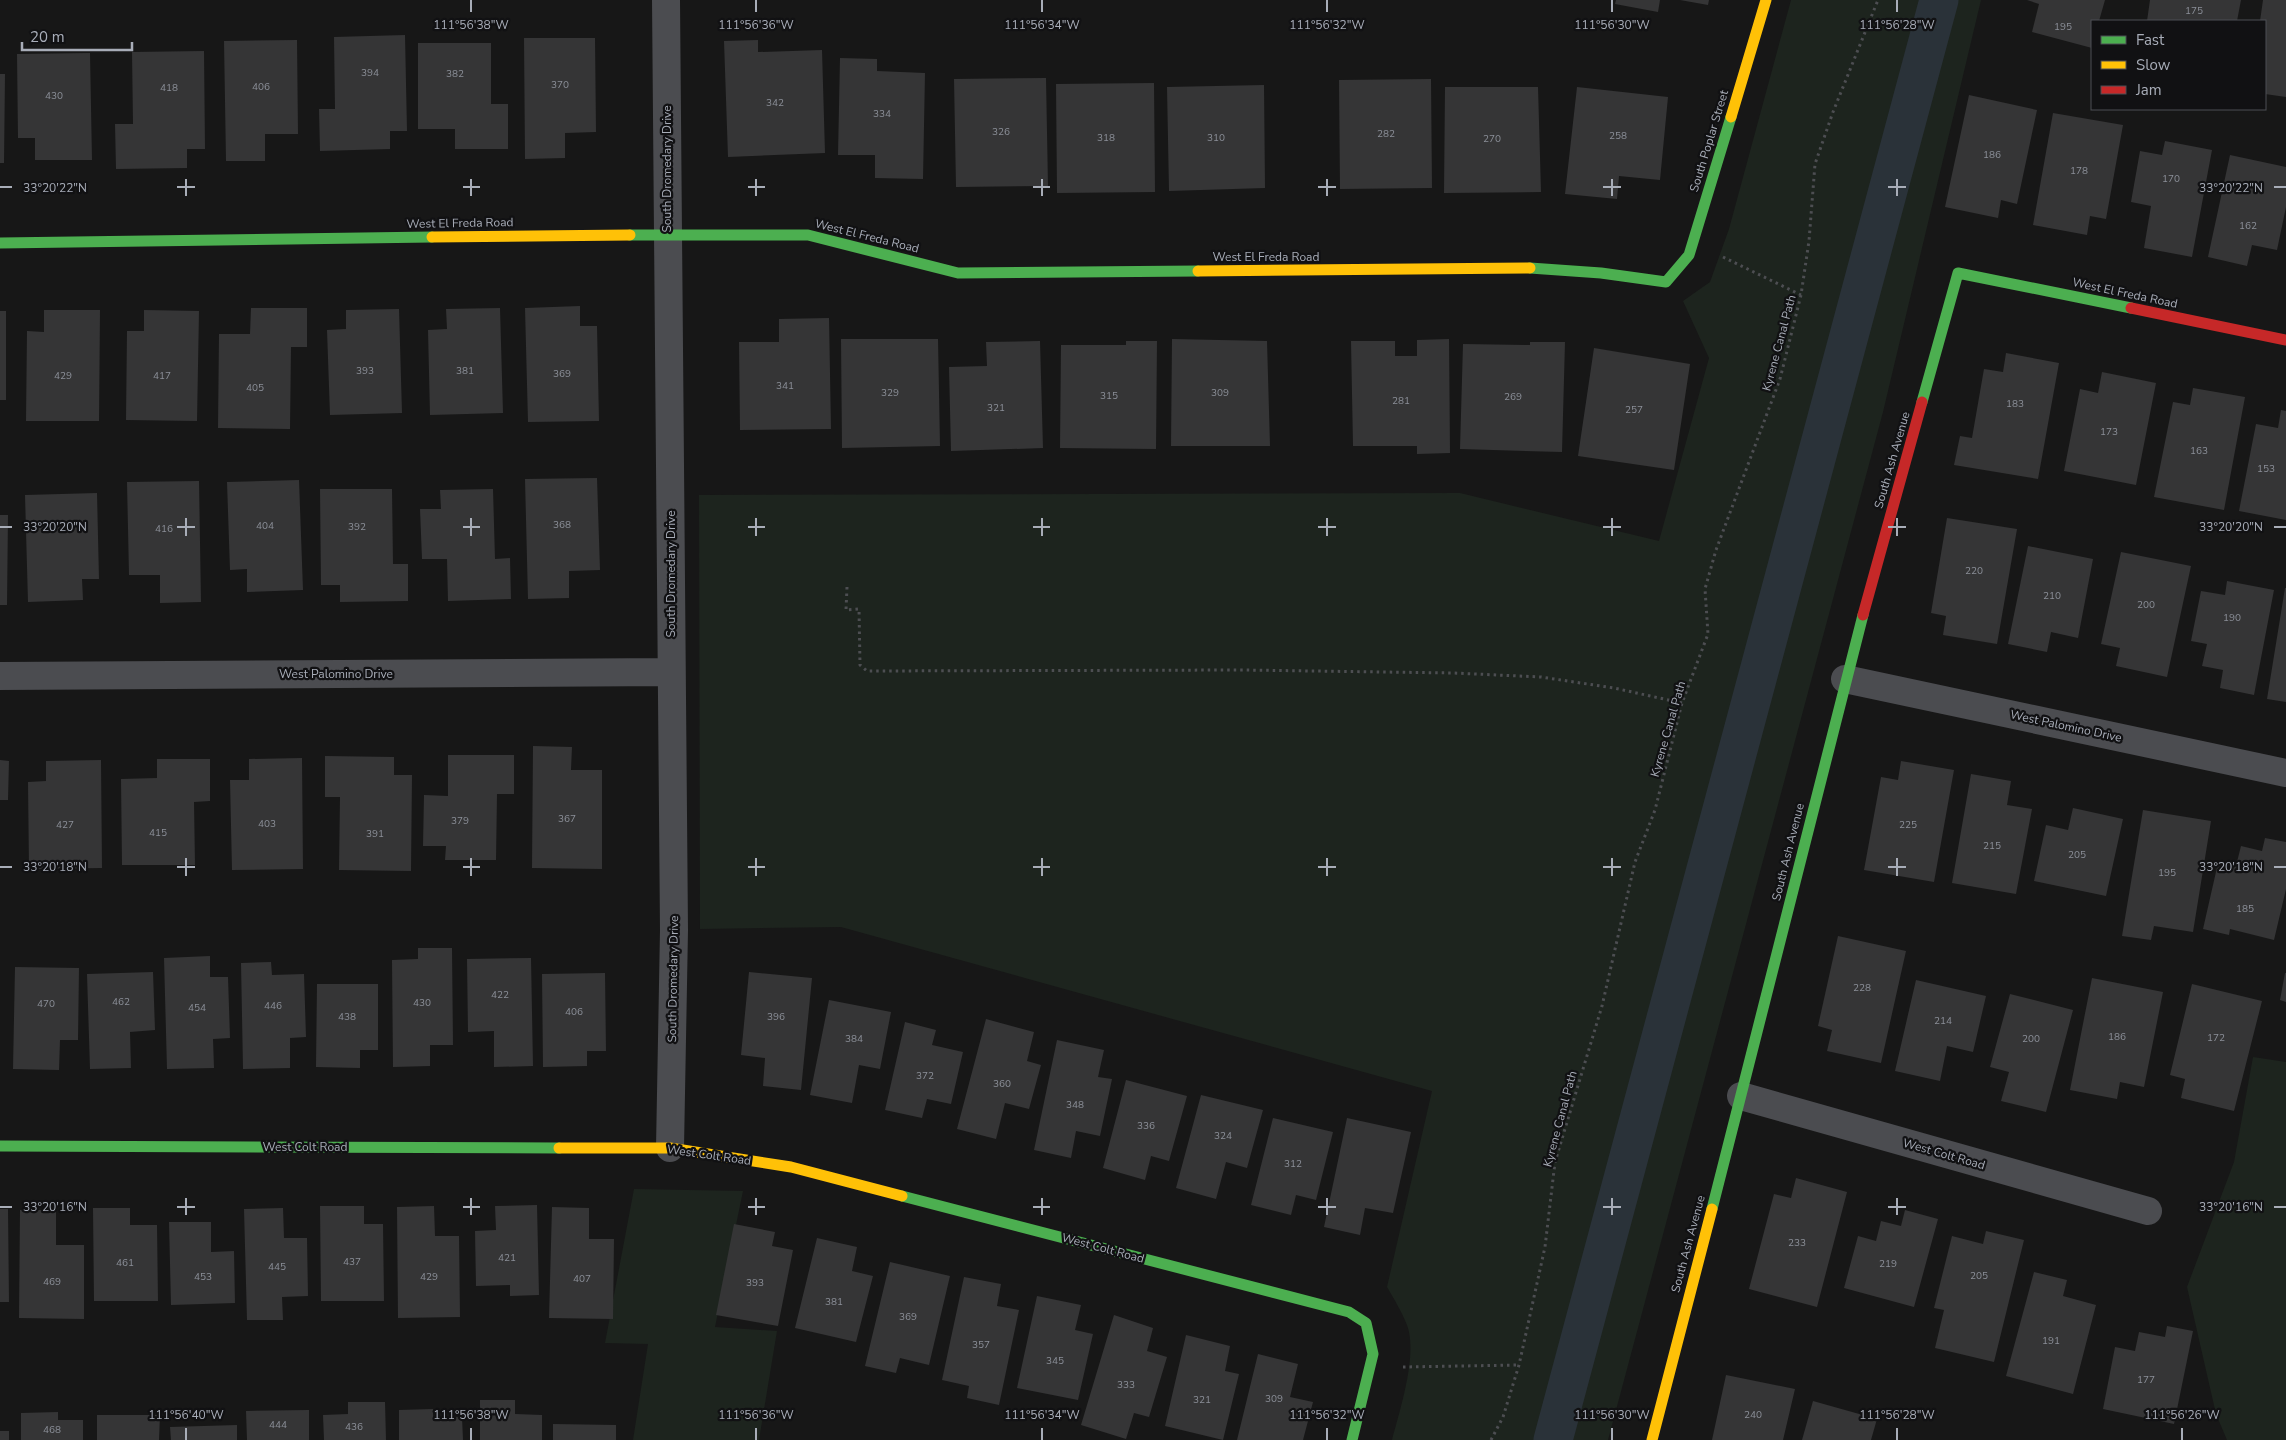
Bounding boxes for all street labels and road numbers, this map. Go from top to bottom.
street label: South Poplar Street [1686,87,1732,194]
street label: South Dromedary Drive [659,105,675,233]
street label: West El Freda Road [406,214,514,232]
street label: West El Freda Road [813,215,921,257]
street label: West El Freda Road [1213,249,1319,265]
street label: West El Freda Road [2071,274,2179,312]
street label: Kyrene Canal Path [1758,293,1800,393]
street label: South Ash Avenue [1871,410,1913,510]
street label: South Dromedary Drive [663,510,679,638]
street label: West Palomino Drive [279,666,393,682]
street label: Kyrene Canal Path [1647,679,1689,779]
street label: West Palomino Drive [2009,706,2123,746]
street label: South Ash Avenue [1768,802,1808,902]
street label: South Dromedary Drive [664,915,682,1043]
street label: Kyrene Canal Path [1539,1069,1581,1169]
street label: West Colt Road [1901,1135,1987,1173]
street label: West Colt Road [263,1139,347,1155]
street label: West Colt Road [666,1141,752,1169]
street label: South Ash Avenue [1667,1194,1709,1294]
street label: West Colt Road [1060,1229,1146,1267]

